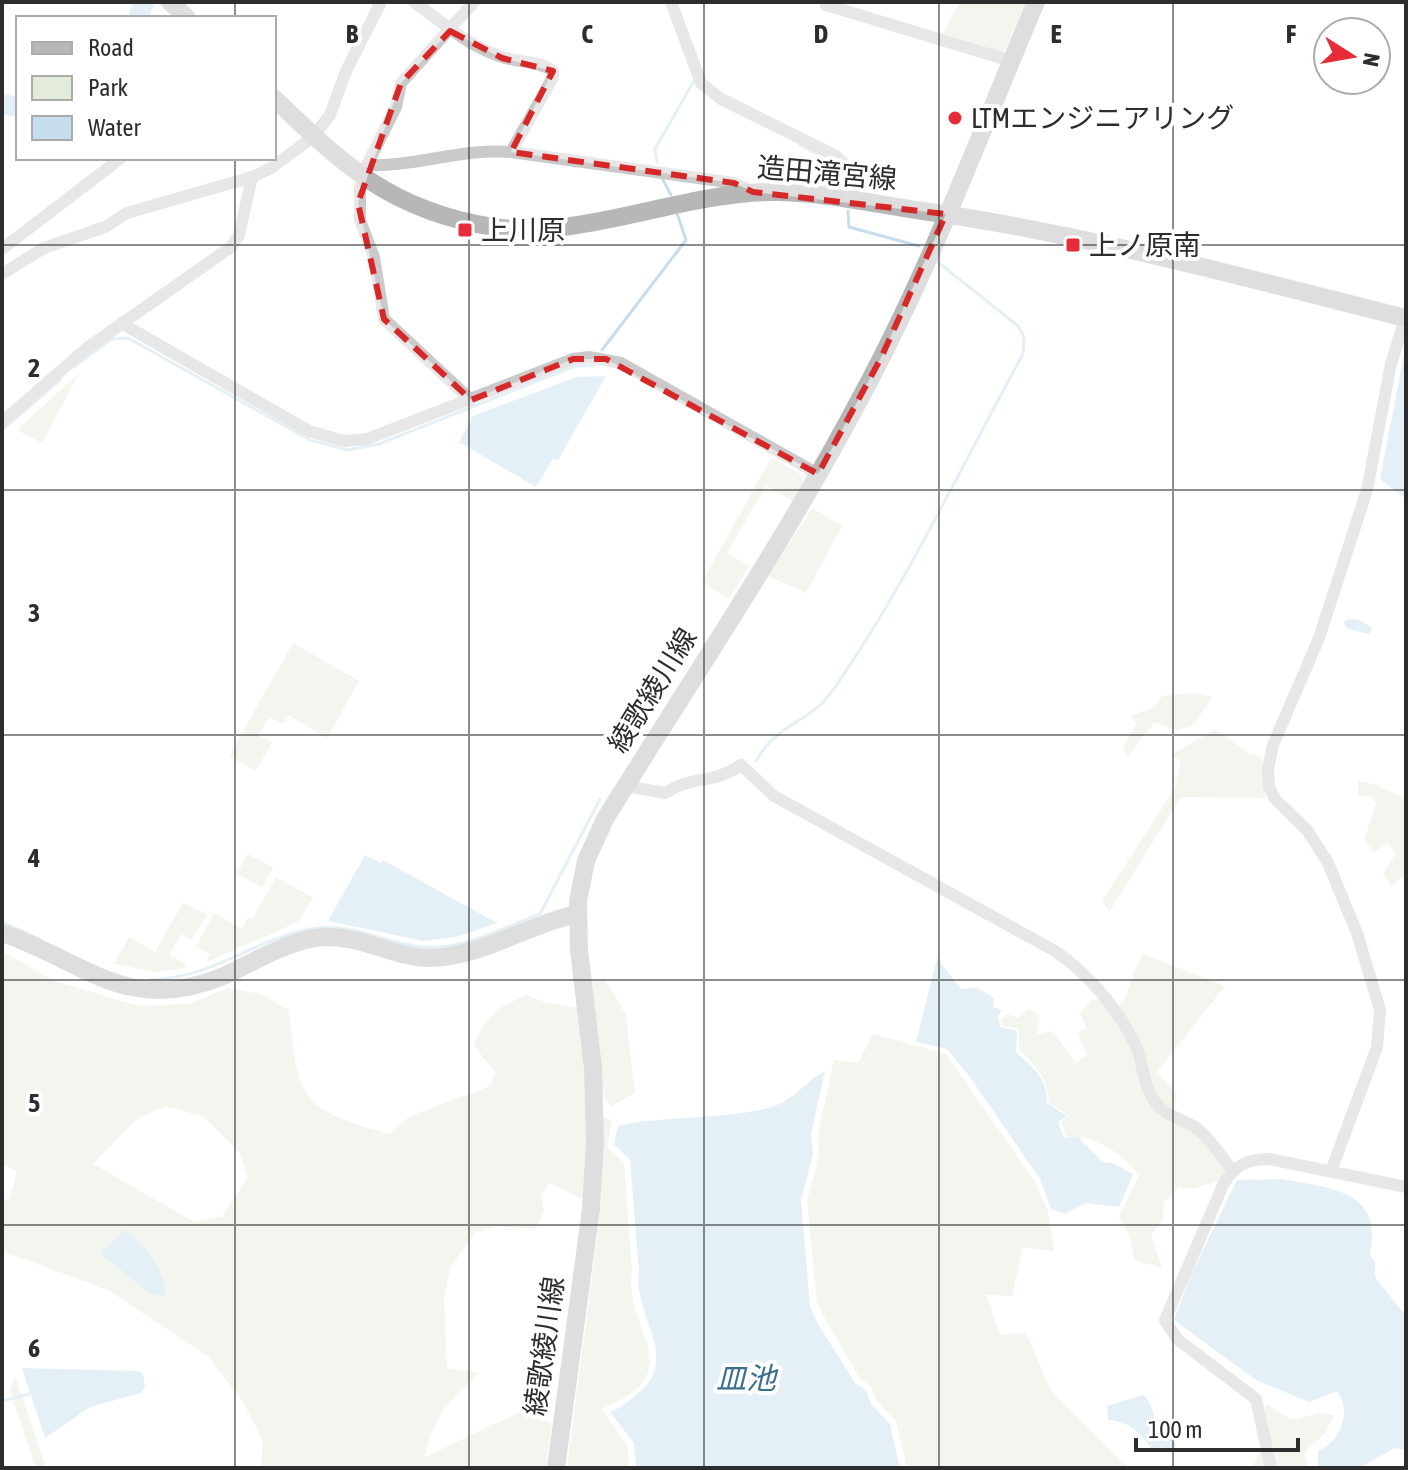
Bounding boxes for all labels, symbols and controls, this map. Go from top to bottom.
legend [16,16,276,160]
north arrow [1312,16,1392,96]
text: B [346,19,359,49]
text: C [581,19,593,49]
text: D [814,19,828,49]
text: E [1050,19,1062,49]
text: F [1286,19,1297,49]
text: Road [88,34,134,61]
text: N [1358,51,1386,69]
text: Park [88,74,129,101]
place label: LTMエンジニアリング [971,102,1234,134]
marker: LTMエンジニアリング [946,109,964,127]
text: Water [88,114,141,141]
street label: 造田滝宮線 [756,151,898,195]
place label: 上川原 [481,214,565,246]
marker: 上川原 [456,221,474,239]
place label: 上ノ原南 [1089,229,1201,261]
marker: 上ノ原南 [1064,236,1082,254]
text: 2 [28,353,40,383]
text: 3 [28,598,40,628]
street label: 綾歌綾川線 [601,622,703,758]
text: 4 [27,843,40,873]
text: 5 [28,1088,40,1118]
street label: 綾歌綾川線 [518,1274,570,1418]
text: 6 [28,1333,40,1363]
water label: 皿池 [716,1361,779,1395]
scale bar [1136,1402,1298,1452]
text: 100 m [1148,1416,1202,1443]

